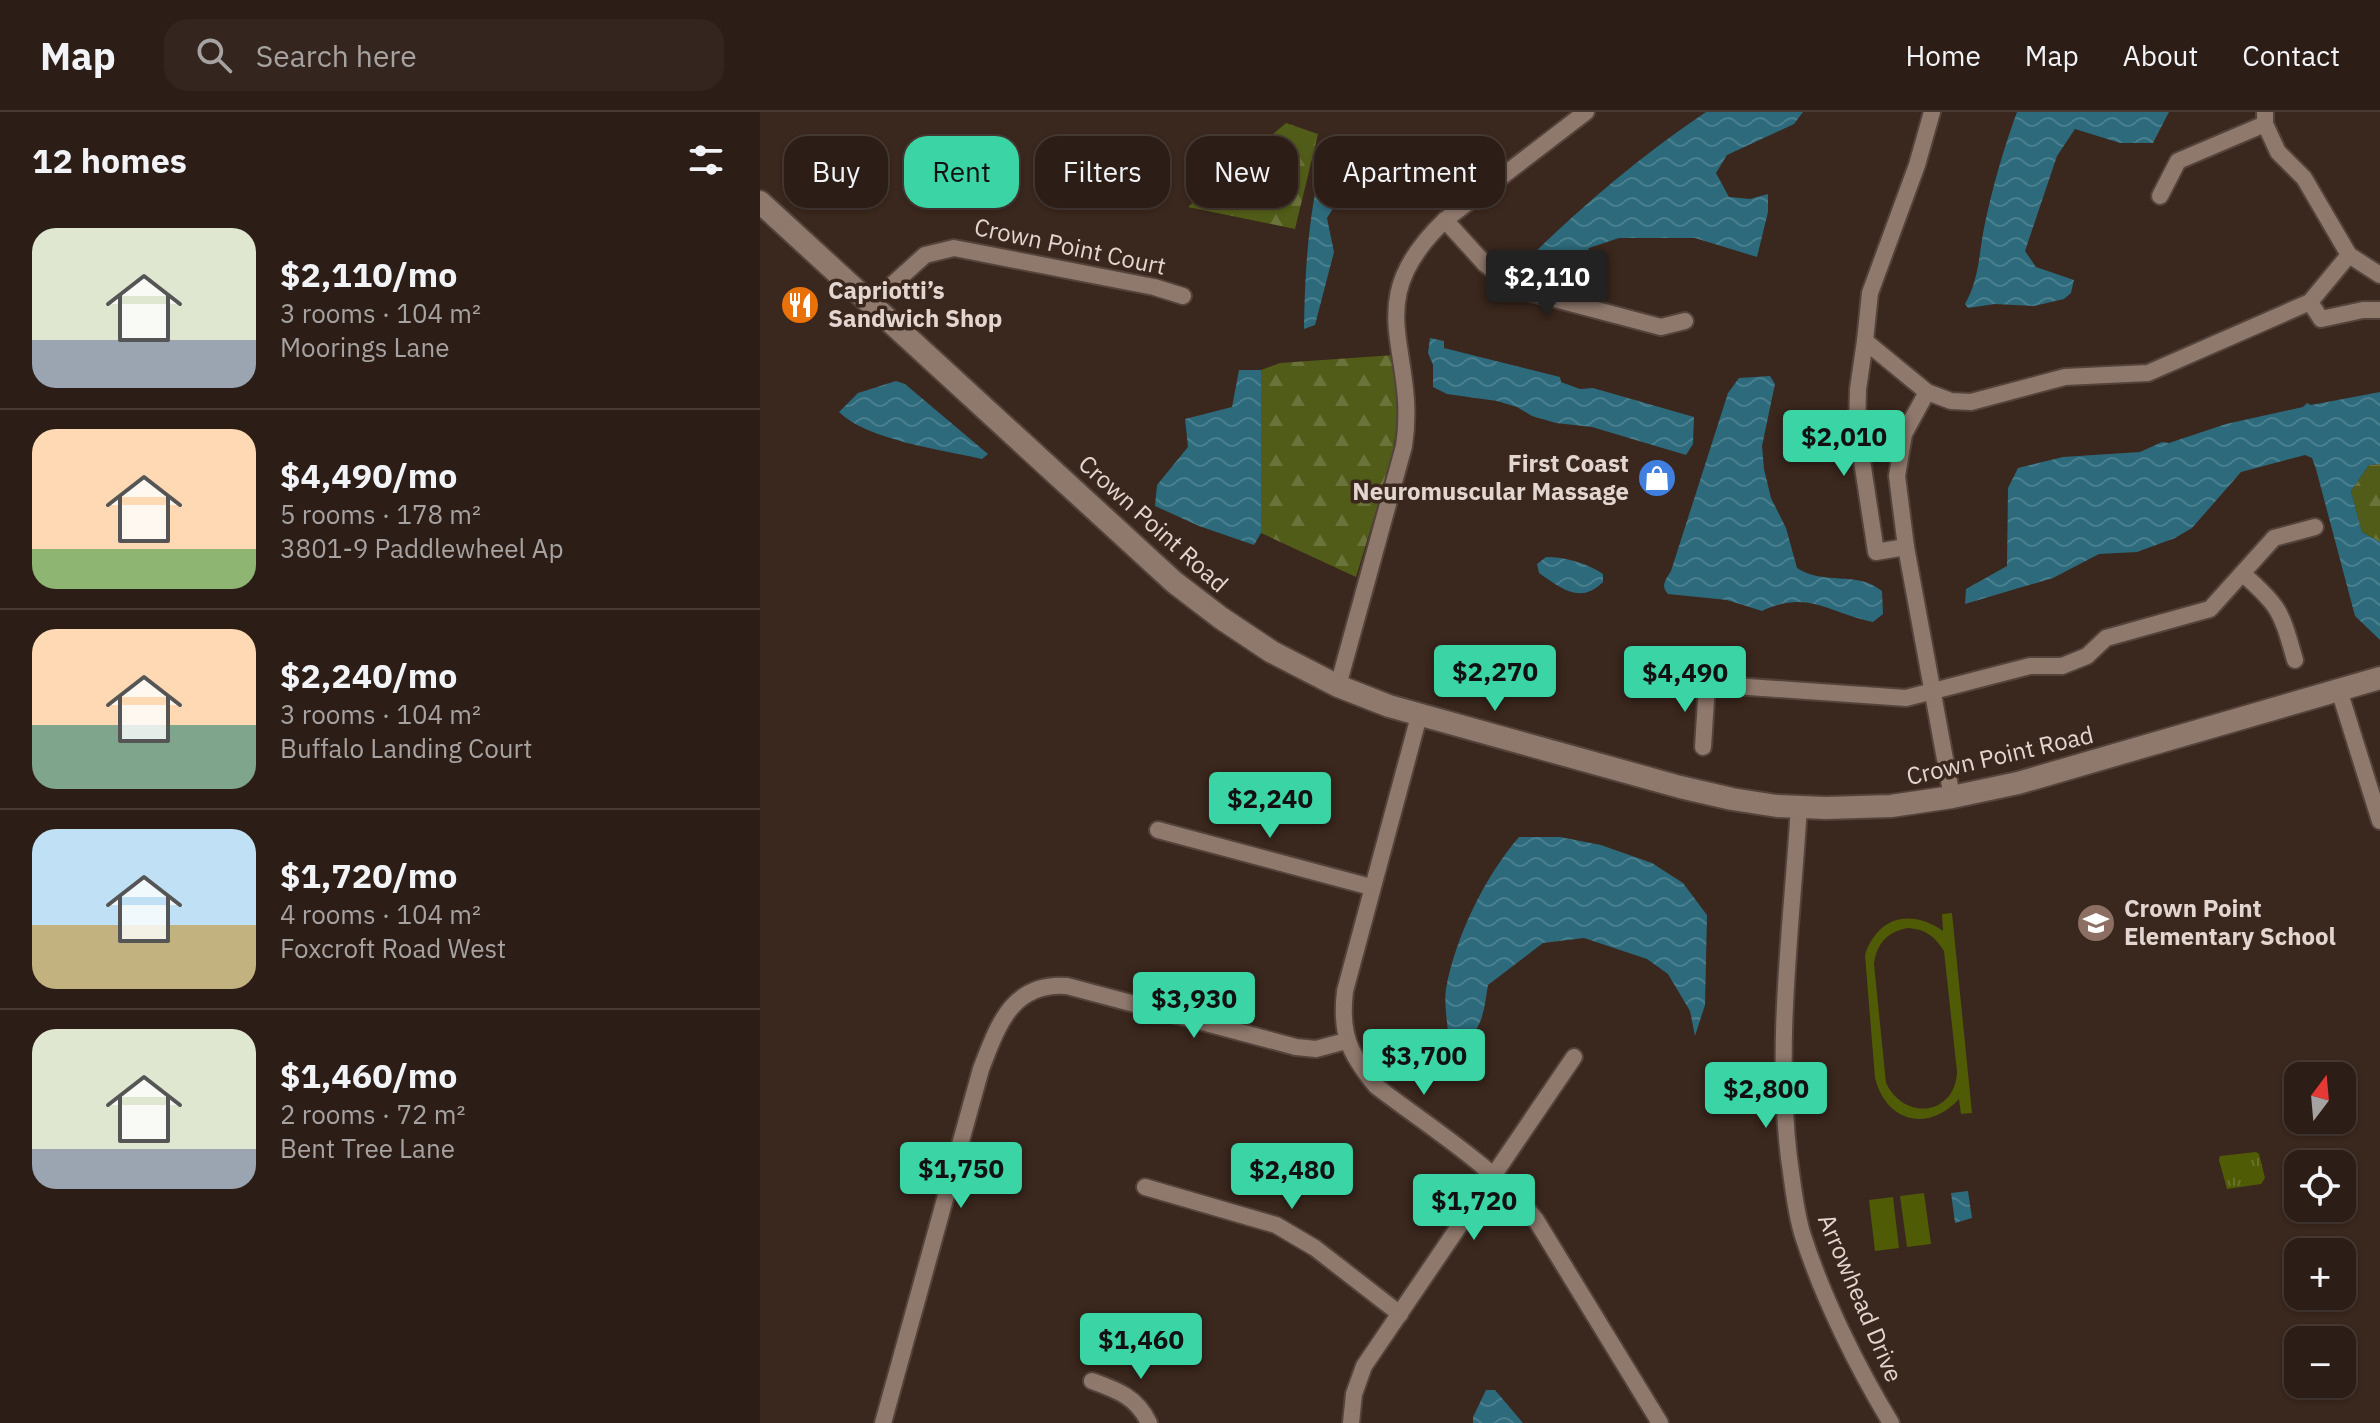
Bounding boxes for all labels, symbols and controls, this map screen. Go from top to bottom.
search box [164,19,724,91]
text: Map [40,31,116,80]
icon: search [192,33,236,77]
text: Search here [256,36,417,75]
text: Home [1905,37,1981,74]
text: Map [2025,37,2079,74]
text: About [2123,37,2198,74]
text: Contact [2242,37,2340,74]
chip: Buy [784,136,888,208]
chip: Rent [904,136,1019,208]
chip: Filters [1035,136,1170,208]
chip: New [1186,136,1298,208]
chip: Apartment [1314,136,1505,208]
text: 12 homes [32,138,187,182]
icon: filters [684,138,728,182]
street label: Crown Point Court [971,210,1169,282]
pin: $2,110 [1482,250,1612,318]
text: $2,110/mo [280,252,457,296]
text: $2,110 [1504,259,1590,293]
icon: home [96,260,192,356]
place label: Capriotti’s Sandwich Shop [828,274,1002,334]
restaurant icon: Capriotti’s Sandwich Shop [779,284,821,326]
text: 3 rooms · 104 m² [280,296,481,330]
text: Moorings Lane [280,330,450,364]
pin: $2,010 [1779,410,1909,478]
text: $2,010 [1801,419,1887,453]
street label: Crown Point Road [1072,447,1235,599]
place label: First Coast Neuromuscular Massage [1352,447,1629,507]
text: $4,490/mo [280,453,457,497]
shop icon: First Coast Neuromuscular Massage [1636,457,1678,499]
icon: home [96,461,192,557]
text: 5 rooms · 178 m² [280,497,481,531]
text: 3801-9 Paddlewheel Ap [280,531,564,565]
pin: $2,270 [1430,645,1560,713]
pin: $4,490 [1620,646,1750,714]
text: $2,240/mo [280,653,457,697]
text: $2,270 [1452,654,1538,688]
text: $4,490 [1642,655,1728,689]
icon: home [96,661,192,757]
text: 3 rooms · 104 m² [280,697,481,731]
street label: Crown Point Road [1903,718,2096,792]
text: Buffalo Landing Court [280,731,532,765]
pin: $2,240 [1205,772,1335,840]
text: $2,240 [1227,781,1313,815]
text: $1,720/mo [280,853,457,897]
icon: home [96,861,192,957]
place label: Crown Point Elementary School [2124,892,2336,952]
text: 4 rooms · 104 m² [280,897,481,931]
school or university icon: Crown Point Elementary School [2075,902,2117,944]
text: Foxcroft Road West [280,931,506,965]
pin: $3,930 [1129,972,1259,1040]
text: $3,930 [1151,981,1237,1015]
pin: $3,700 [1359,1029,1489,1097]
text: $3,700 [1381,1038,1467,1072]
text: $1,460/mo [280,1053,457,1097]
icon: home [96,1061,192,1157]
pin: $2,800 [1701,1062,1831,1130]
north arrow [2284,1062,2356,1134]
map controls [2284,1062,2356,1398]
text: $2,800 [1723,1071,1809,1105]
text: 2 rooms · 72 m² [280,1097,465,1131]
text: Bent Tree Lane [280,1131,455,1165]
pin: $1,750 [896,1142,1026,1210]
pin: $2,480 [1227,1143,1357,1211]
button: locate [2284,1150,2356,1222]
text: $1,750 [918,1151,1004,1185]
text: $2,480 [1249,1152,1335,1186]
pin: $1,720 [1409,1174,1539,1242]
text: $1,720 [1431,1183,1517,1217]
street label: Arrowhead Drive [1811,1209,1911,1386]
button: + [2284,1238,2356,1310]
pin: $1,460 [1076,1313,1206,1381]
text: $1,460 [1098,1322,1184,1356]
button: − [2284,1326,2356,1398]

